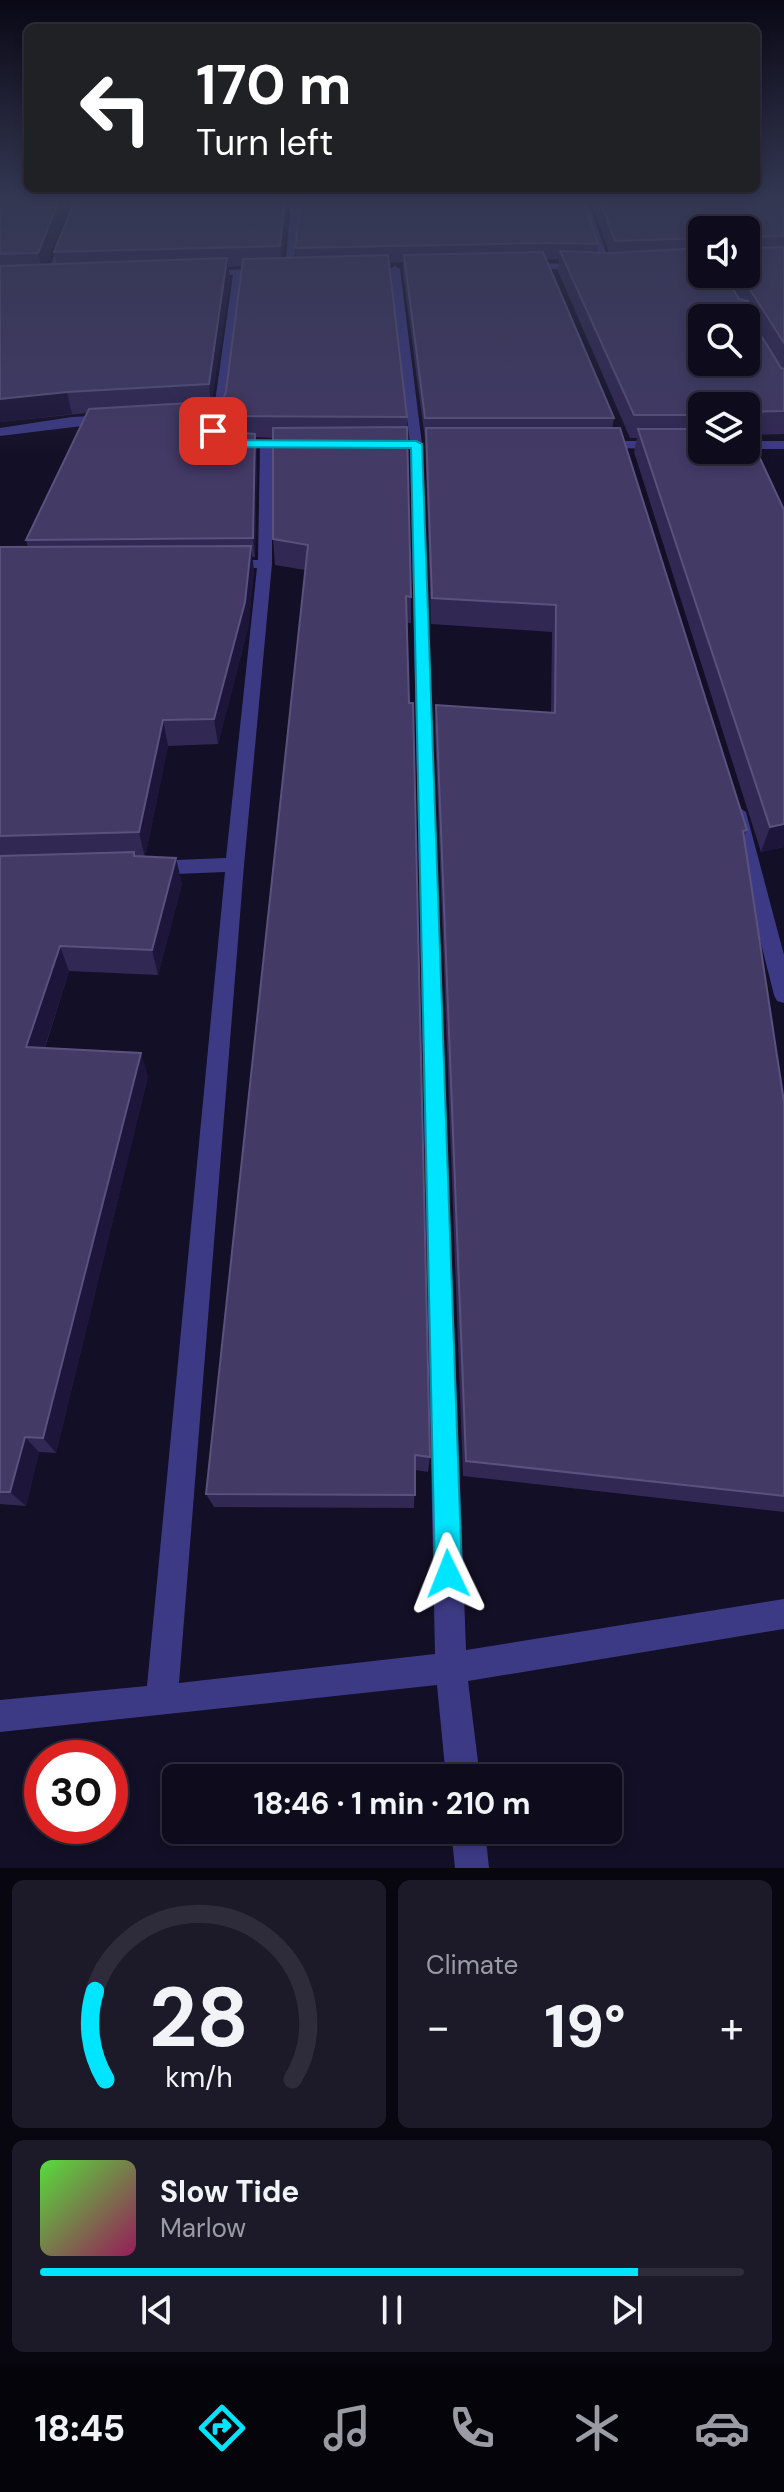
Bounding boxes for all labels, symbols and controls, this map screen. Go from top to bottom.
text: 170 m [196,48,351,121]
icon: left [64,56,168,160]
text: Turn left [196,119,333,166]
map controls [688,216,760,464]
button: sound [688,216,760,288]
button: search [688,304,760,376]
button: layers [688,392,760,464]
pin [179,397,247,465]
icon: arrive [191,409,235,453]
position arrow [406,1532,490,1616]
speed limit sign: 30 [24,1740,128,1844]
text: 18:46 · 1 min · 210 m [254,1784,530,1823]
text: Climate [426,1948,518,1982]
text: 28 [149,1963,249,2072]
text: 19° [544,1987,626,2066]
text: − [426,1998,450,2056]
text: + [720,1998,744,2056]
text: km/h [165,2059,233,2096]
text: Slow Tide [160,2172,299,2211]
text: Marlow [160,2211,246,2245]
icon: previous [135,2288,179,2332]
icon: pause [370,2288,414,2332]
icon: next [605,2288,649,2332]
icon: directions [194,2400,250,2456]
icon: music [319,2400,375,2456]
icon: phone [444,2400,500,2456]
icon: climate [569,2400,625,2456]
icon: car [694,2400,750,2456]
text: 18:45 [34,2405,125,2452]

